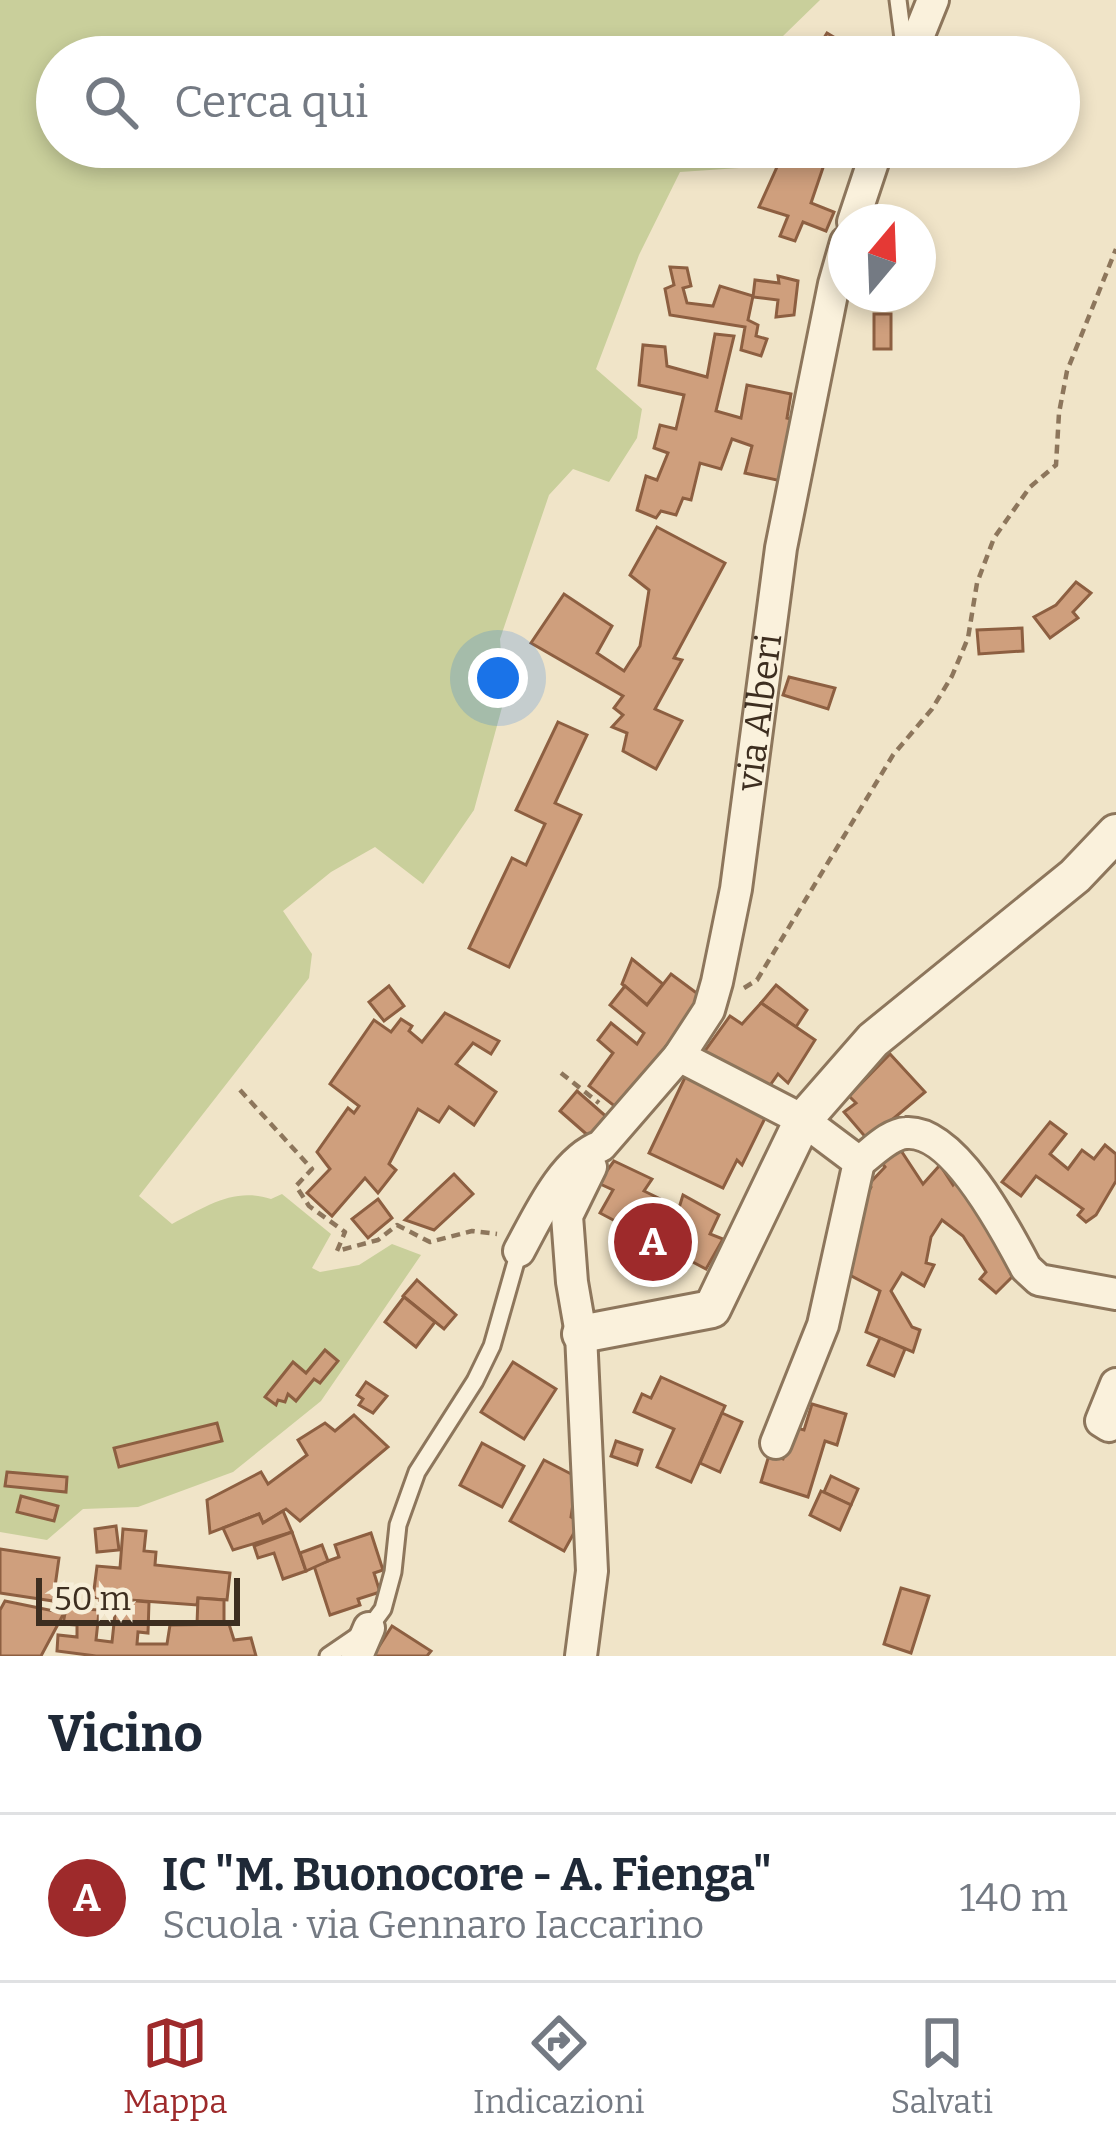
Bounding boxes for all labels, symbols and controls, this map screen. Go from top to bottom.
search box [36,36,1080,168]
icon: search [78,69,144,135]
text: Cerca qui [174,75,368,129]
north arrow [828,204,936,312]
street label: via Alberi [727,631,791,795]
your location [468,648,528,708]
pin: A [614,1197,692,1287]
scale bar [36,1572,240,1625]
text: 50 m [54,1579,131,1619]
text: Vicino [48,1703,203,1765]
text: IC "M. Buonocore - A. Fienga" [162,1848,772,1902]
text: A [73,1875,101,1921]
text: 140 m [959,1875,1068,1921]
text: Scuola · via Gennaro Iaccarino [162,1902,704,1948]
tab: Mappa [123,2010,227,2122]
tab: Indicazioni [473,2010,645,2122]
tab: Salvati [891,2010,993,2122]

